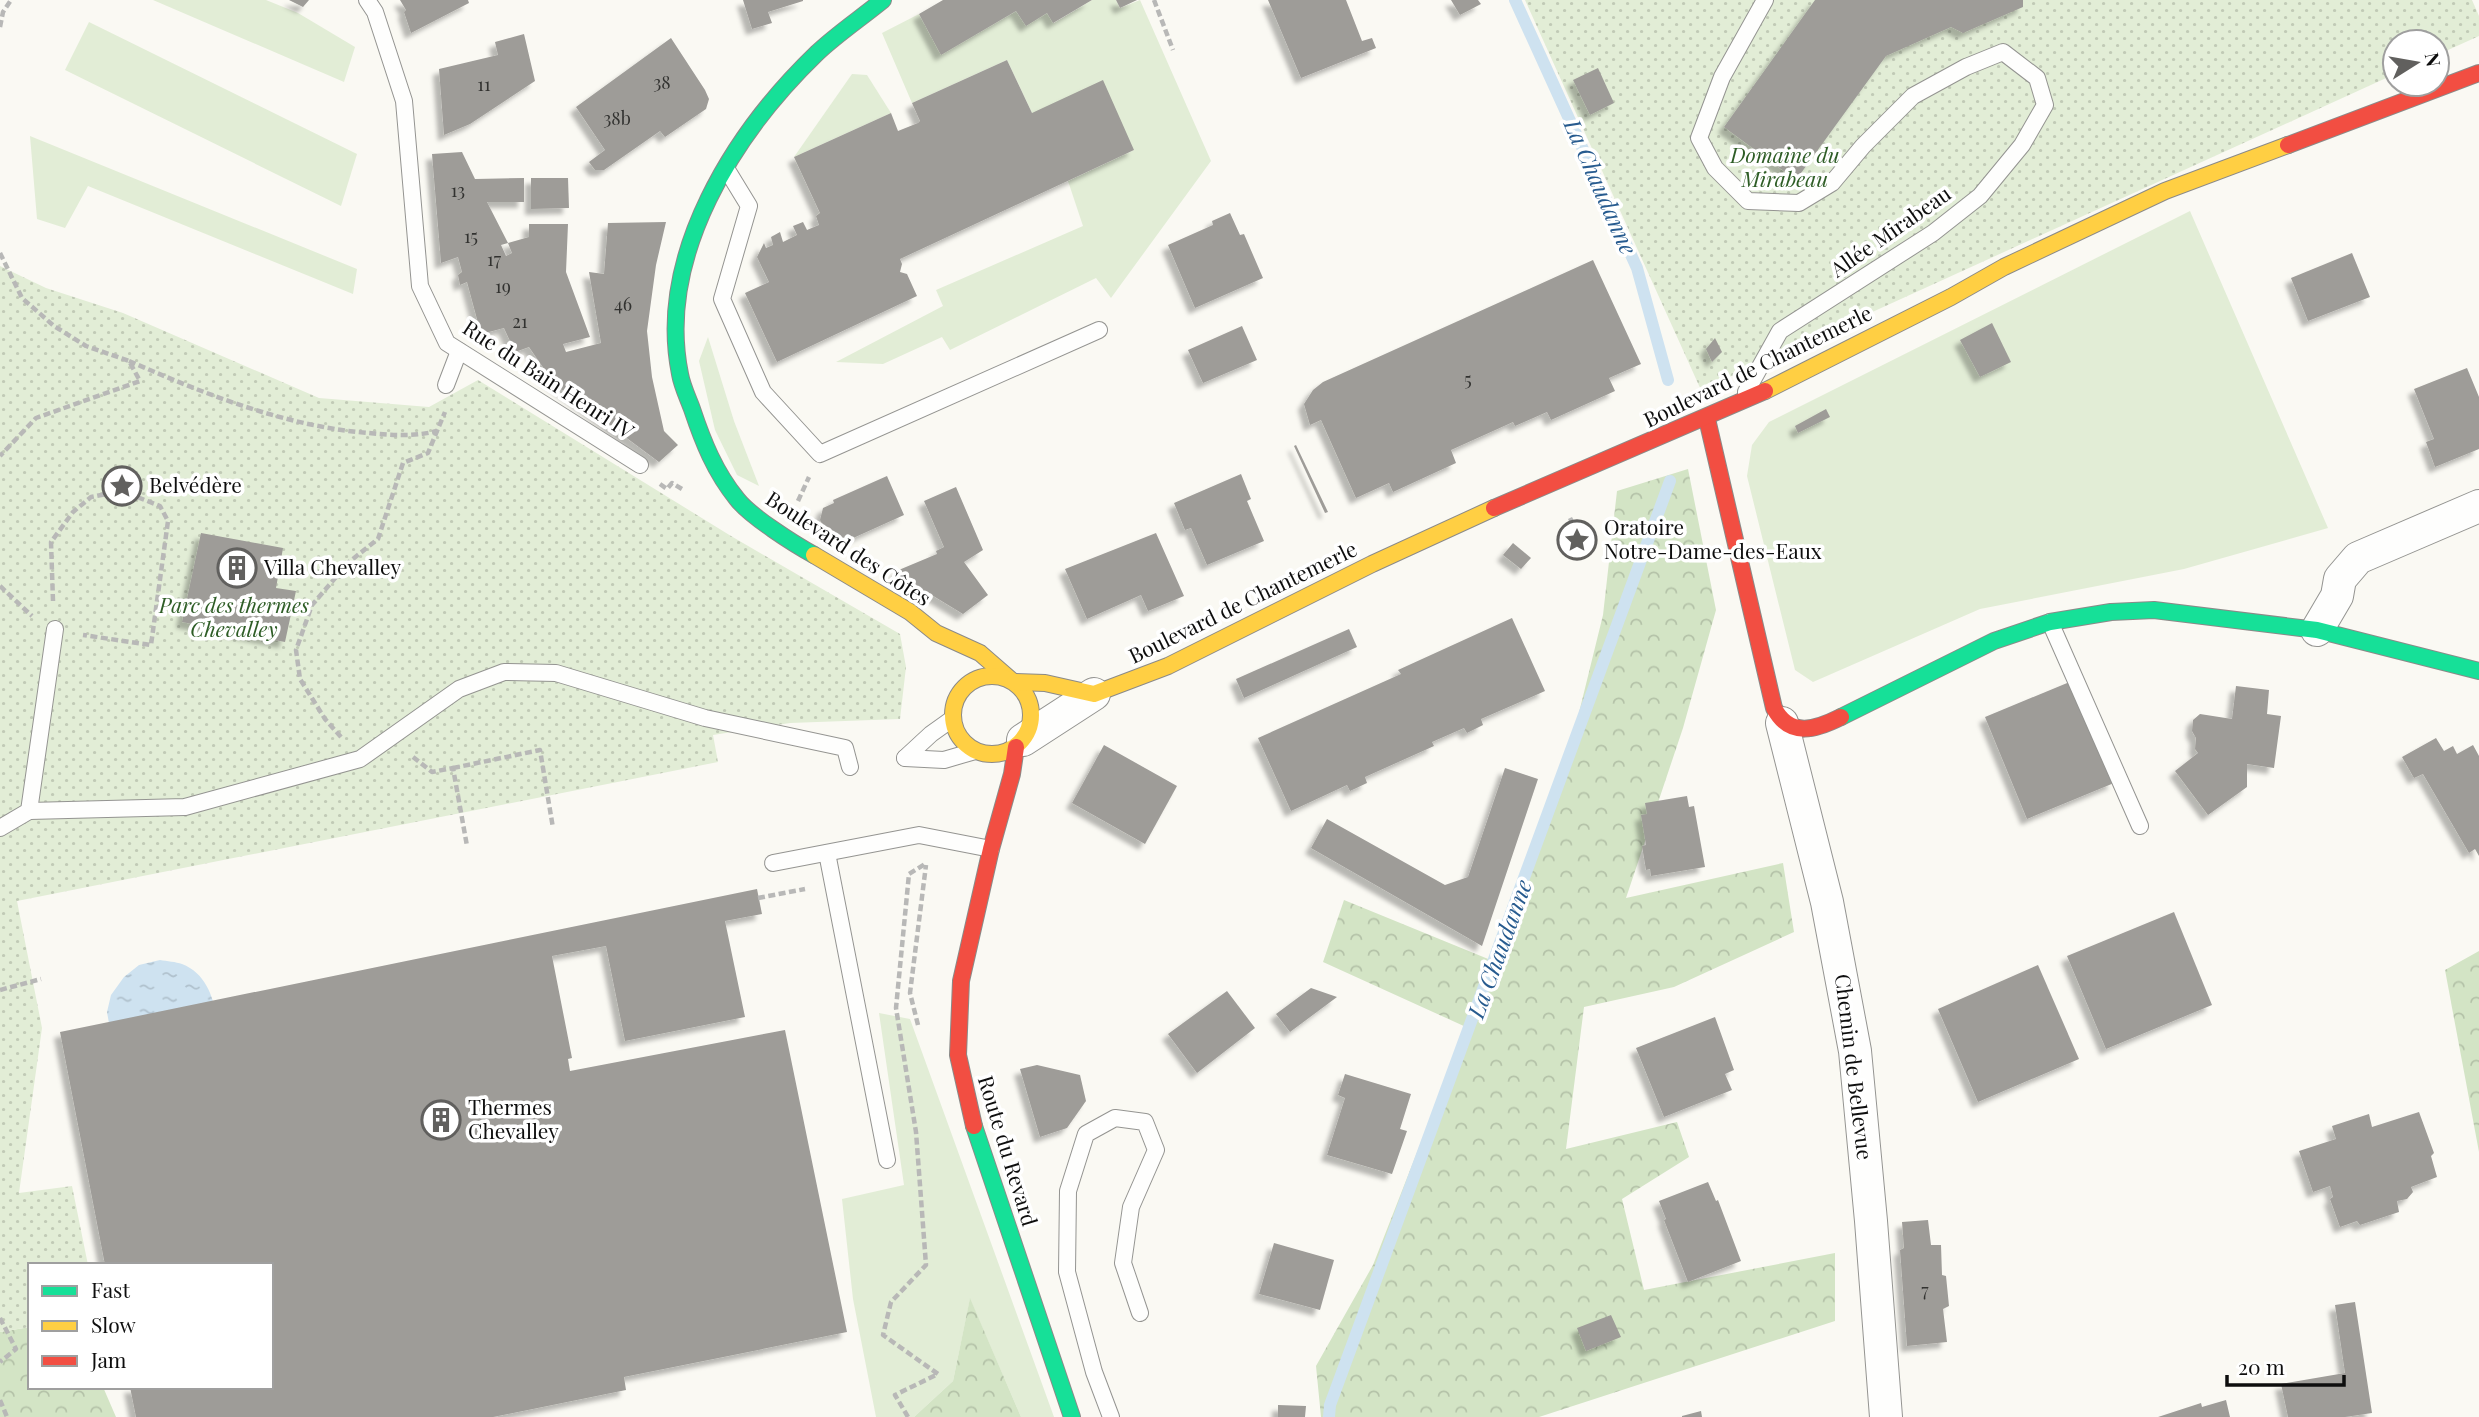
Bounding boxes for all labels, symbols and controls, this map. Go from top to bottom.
north arrow [2381,28,2451,98]
text: N [2420,50,2448,69]
house number: 38 [653,70,671,94]
house number: 11 [477,72,491,96]
house number: 38b [603,106,631,130]
water label: La Chaudanne [1557,113,1645,259]
park label: Domaine du Mirabeau [1729,140,1840,192]
house number: 13 [451,178,465,202]
street label: Allée Mirabeau [1823,178,1956,283]
house number: 15 [464,224,478,248]
house number: 17 [487,247,502,271]
house number: 19 [495,274,511,298]
house number: 46 [614,292,632,316]
street label: Boulevard de Chantemerle [1638,298,1876,433]
house number: 21 [512,309,528,333]
street label: Rue du Bain Henri IV [458,313,641,445]
house number: 5 [1464,367,1472,391]
place icon: Belvédère [101,465,143,507]
place label: Belvédère [149,470,242,498]
street label: Boulevard des Côtes [761,484,937,611]
place label: Oratoire Notre-Dame-des-Eaux [1604,512,1822,564]
place icon: Oratoire Notre-Dame-des-Eaux [1556,519,1598,561]
street label: Boulevard de Chantemerle [1123,534,1361,669]
building icon: Villa Chevalley [216,547,258,589]
place label: Villa Chevalley [263,552,401,580]
park label: Parc des thermes Chevalley [158,590,309,642]
water label: La Chaudanne [1459,875,1538,1023]
street label: Chemin de Bellevue [1830,972,1880,1161]
street label: Route du Revard [973,1072,1045,1229]
place label: Thermes Chevalley [468,1092,559,1144]
building icon: Thermes Chevalley [420,1099,462,1141]
legend [28,1263,273,1389]
text: Fast [91,1275,130,1303]
house number: 7 [1921,1278,1929,1302]
text: Slow [91,1310,136,1338]
scale bar [2227,1344,2344,1388]
text: Jam [90,1345,127,1373]
text: 20 m [2238,1352,2285,1380]

